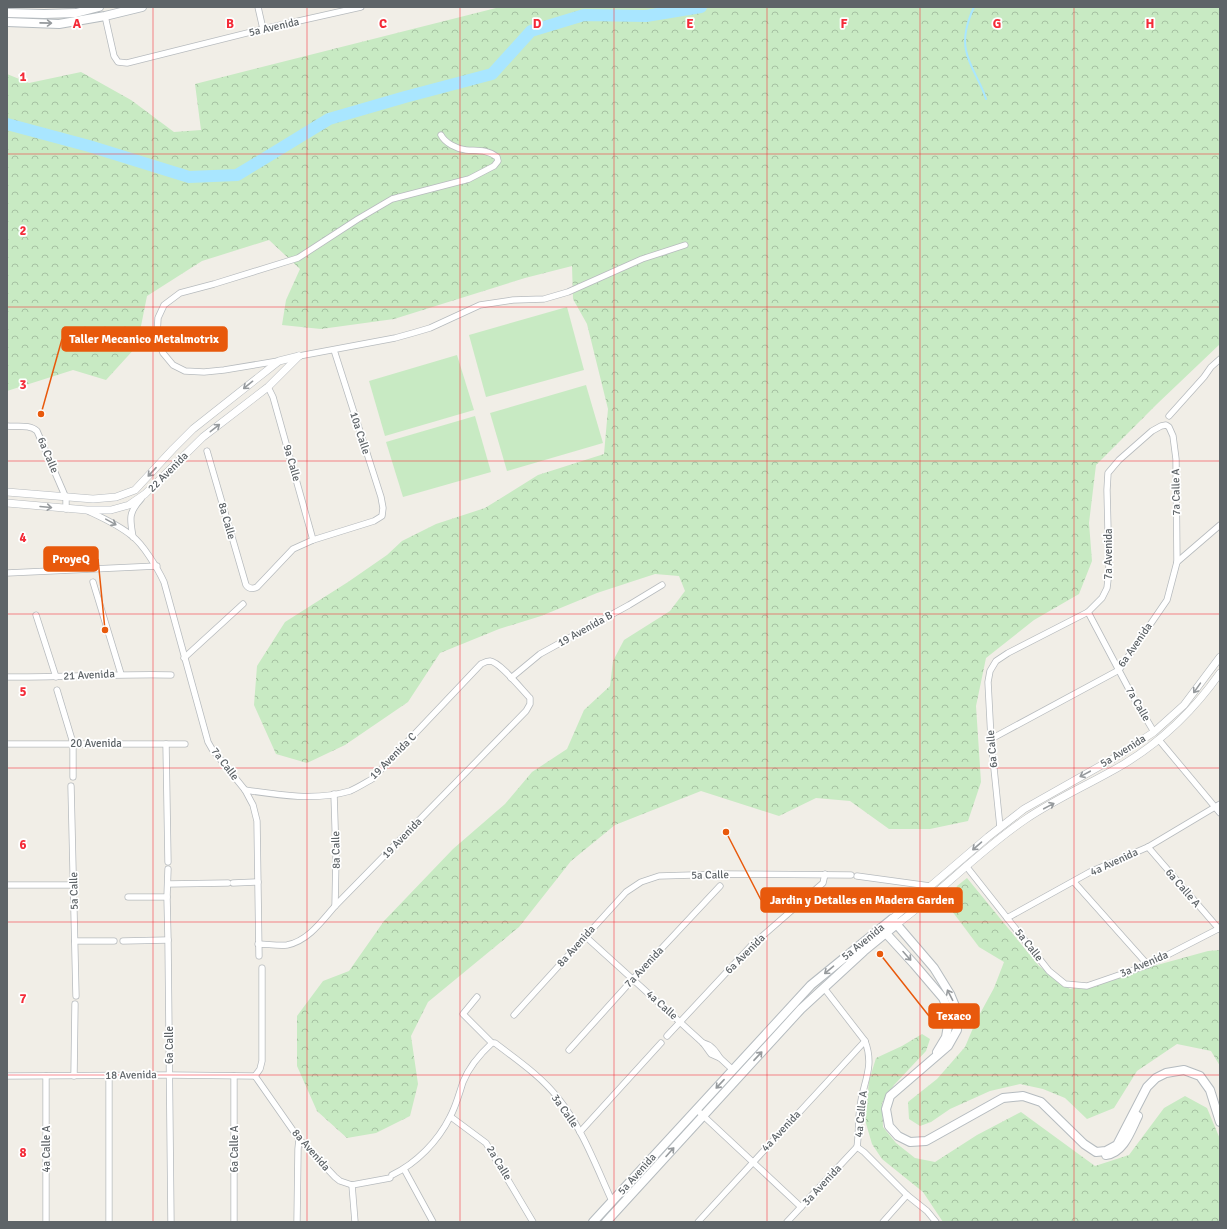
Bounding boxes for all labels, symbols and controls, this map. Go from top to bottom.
street label: 5a Avenida [248,15,301,39]
text: A [73,16,82,32]
text: B [226,16,234,32]
text: C [379,16,387,32]
text: D [533,16,542,32]
text: E [686,16,694,32]
text: F [841,16,848,32]
text: G [993,16,1001,32]
text: H [1146,16,1154,32]
one-way arrow [39,20,52,27]
text: 1 [19,69,27,85]
text: 2 [19,223,27,239]
callout: Taller Mecanico Metalmotrix [62,327,227,351]
text: Taller Mecanico Metalmotrix [69,332,219,347]
text: 3 [19,377,27,393]
one-way arrow [243,381,254,389]
street label: 10a Calle [347,410,373,456]
one-way arrow [210,423,221,432]
street label: 6a Calle [35,435,61,475]
street label: 9a Calle [281,443,303,483]
street label: 22 Avenida [145,449,191,495]
one-way arrow [147,467,156,477]
street label: 7a Calle A [1169,468,1183,516]
street label: 8a Calle [216,501,238,541]
one-way arrow [39,503,52,510]
one-way arrow [105,519,117,527]
street label: 7a Avenida [1102,528,1115,580]
text: 4 [19,530,27,546]
callout: ProyeQ [44,547,98,571]
text: ProyeQ [52,552,90,567]
street label: 19 Avenida B [555,608,615,649]
street label: 6a Avenida [1115,620,1155,670]
street label: 21 Avenida [63,667,116,683]
one-way arrow [1193,683,1201,694]
text: 5 [19,684,27,700]
street label: 7a Calle [1123,684,1153,724]
street label: 19 Avenida C [367,730,419,782]
street label: 6a Calle [984,730,1000,768]
street label: 5a Avenida [1098,732,1149,770]
street label: 20 Avenida [70,737,122,750]
street label: 7a Calle [208,745,242,783]
one-way arrow [1079,771,1091,779]
one-way arrow [1043,802,1055,809]
street label: 19 Avenida [379,815,425,861]
street label: 8a Calle [329,831,343,869]
text: 6 [19,837,27,853]
one-way arrow [972,842,982,851]
street label: 4a Avenida [1088,845,1140,879]
street label: 6a Calle A [1163,866,1203,910]
street label: 5a Calle [691,868,729,882]
street label: 5a Calle [67,872,81,910]
callout: Jardin y Detalles en Madera Garden [761,888,962,912]
text: Jardin y Detalles en Madera Garden [770,893,955,908]
street label: 5a Avenida [839,921,887,963]
street label: 8a Avenida [554,922,598,969]
street label: 5a Calle [1012,926,1046,964]
street label: 6a Avenida [722,931,768,977]
street label: 7a Avenida [622,944,667,990]
street label: 3a Avenida [1118,948,1171,980]
one-way arrow [903,951,912,961]
one-way arrow [824,965,834,974]
street label: 4a Calle [644,988,680,1022]
one-way arrow [945,989,953,1001]
text: 7 [19,991,27,1007]
callout: Texaco [929,1004,979,1028]
text: Texaco [937,1009,971,1024]
street label: 6a Calle [163,1026,176,1064]
one-way arrow [753,1051,763,1061]
street label: 18 Avenida [105,1068,157,1082]
one-way arrow [715,1079,725,1089]
street label: 4a Calle A [852,1090,870,1138]
street label: 3a Calle [549,1092,581,1130]
street label: 4a Avenida [759,1108,804,1154]
street label: 4a Calle A [40,1125,53,1172]
street label: 6a Calle A [228,1125,241,1172]
street label: 8a Avenida [289,1126,333,1174]
street label: 2a Calle [484,1143,514,1183]
text: 8 [19,1145,27,1161]
one-way arrow [665,1147,674,1157]
street label: 5a Avenida [615,1150,659,1197]
street label: 3a Avenida [800,1162,845,1208]

